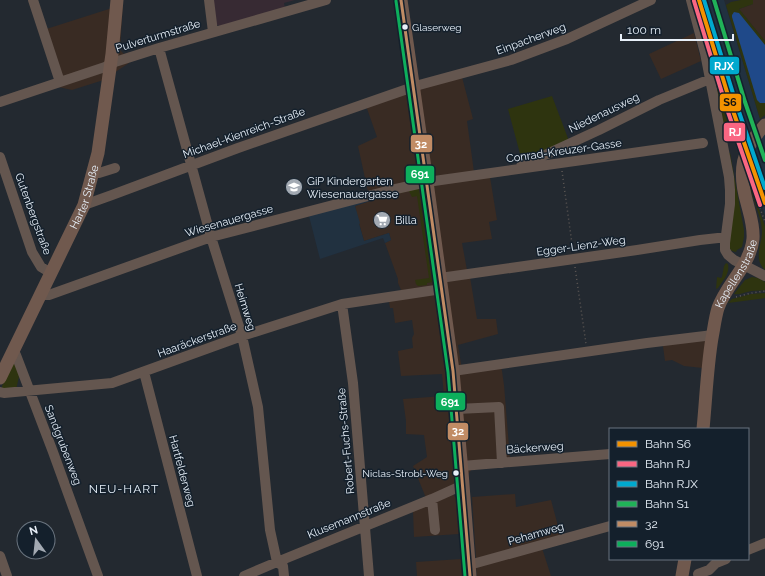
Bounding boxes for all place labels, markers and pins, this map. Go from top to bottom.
marker: Glaserweg [400,22,410,32]
place label: Glaserweg [412,22,462,33]
place label: GiP Kindergarten Wiesenauergasse [307,175,399,201]
school or university icon: GiP Kindergarten Wiesenauergasse [284,177,304,197]
supermarket icon: Billa [372,210,392,230]
place label: Billa [395,214,417,227]
place label: Niclas-Strobl-Weg [362,468,448,479]
marker: Niclas-Strobl-Weg [451,468,461,478]

